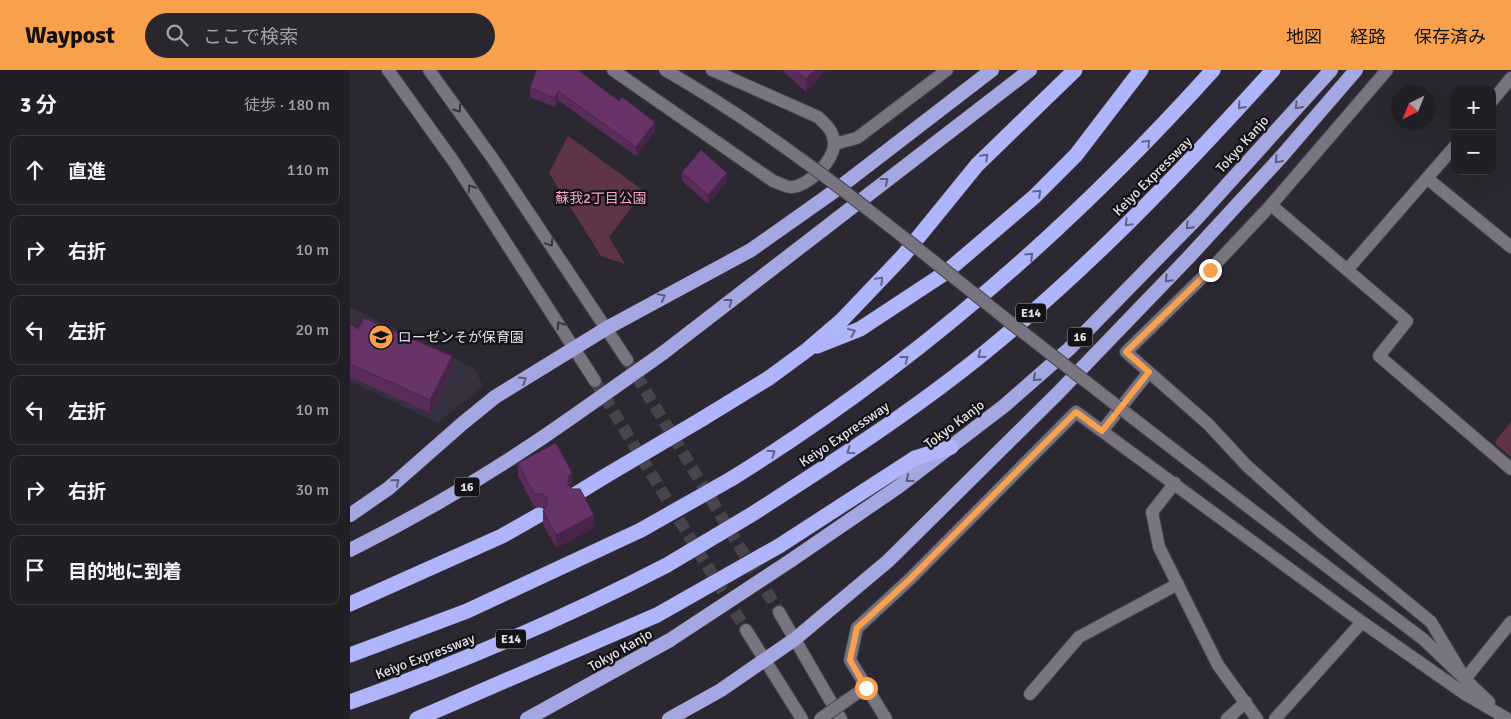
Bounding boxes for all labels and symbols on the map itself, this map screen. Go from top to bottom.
north arrow [1391,85,1436,130]
one-way arrow [1237,101,1246,110]
one-way arrow [1295,101,1304,110]
one-way arrow [452,103,461,113]
street label: Tokyo Kanjo [1212,112,1272,176]
street label: Keiyo Expressway [1109,133,1196,219]
one-way arrow [1141,140,1150,149]
one-way arrow [980,154,989,163]
one-way arrow [1275,154,1284,163]
one-way arrow [880,178,889,187]
one-way arrow [468,184,478,193]
park label: 蘇我2丁目公園 [555,190,647,207]
one-way arrow [1032,190,1041,199]
one-way arrow [1125,218,1134,227]
one-way arrow [1186,220,1195,229]
one-way arrow [544,237,553,247]
one-way arrow [1024,252,1033,261]
route end [1199,259,1222,282]
one-way arrow [1164,273,1173,282]
one-way arrow [874,277,883,286]
one-way arrow [657,294,666,304]
one-way arrow [723,299,733,308]
road number: E14 [1016,304,1046,322]
one-way arrow [556,321,566,330]
school or university icon: ローゼンそが保育園 [368,324,394,350]
one-way arrow [847,328,856,338]
road number: 16 [1068,328,1092,346]
place label: ローゼンそが保育園 [398,329,524,346]
one-way arrow [978,349,987,358]
one-way arrow [899,356,909,365]
one-way arrow [1033,372,1042,381]
one-way arrow [517,377,526,387]
street label: Tokyo Kanjo [921,396,988,453]
street label: Keiyo Expressway [796,398,893,471]
one-way arrow [846,445,856,454]
one-way arrow [767,449,776,459]
one-way arrow [906,473,915,481]
one-way arrow [391,478,400,487]
road number: 16 [454,478,480,497]
street label: Tokyo Kanjo [585,625,655,676]
street label: Keiyo Expressway [373,630,478,683]
road number: E14 [496,630,526,648]
route start [855,677,878,700]

